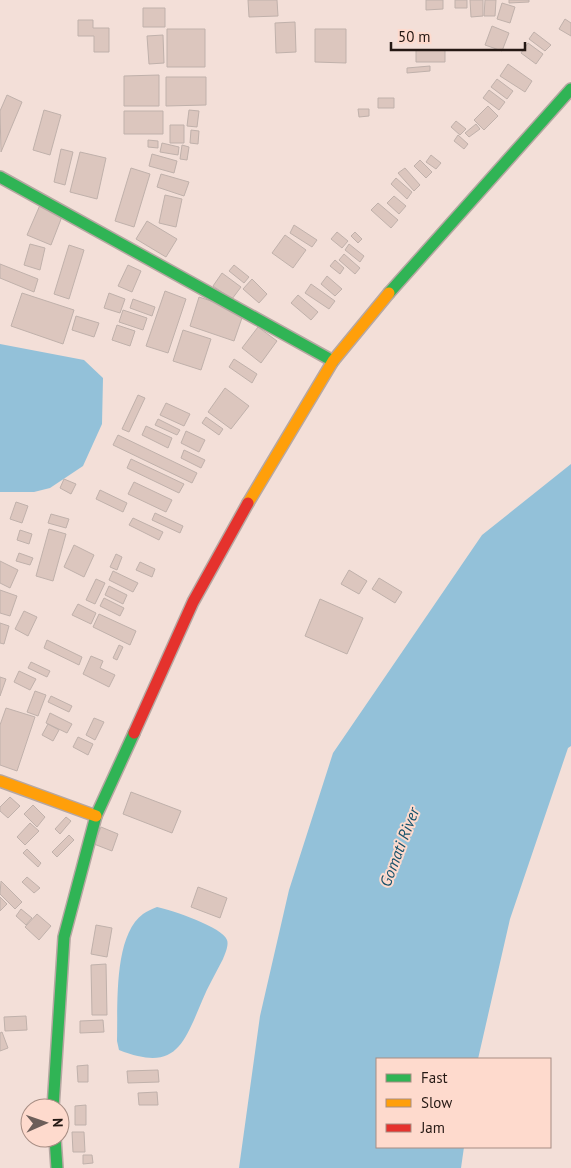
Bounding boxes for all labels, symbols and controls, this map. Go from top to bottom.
scale bar [391,20,525,52]
text: 50 m [398,27,431,46]
water label: Gomati River [375,803,424,889]
legend [376,1058,551,1148]
text: Fast [421,1068,448,1087]
text: Slow [421,1093,452,1112]
north arrow [20,1098,70,1148]
text: N [49,1118,67,1127]
text: Jam [420,1118,445,1137]

